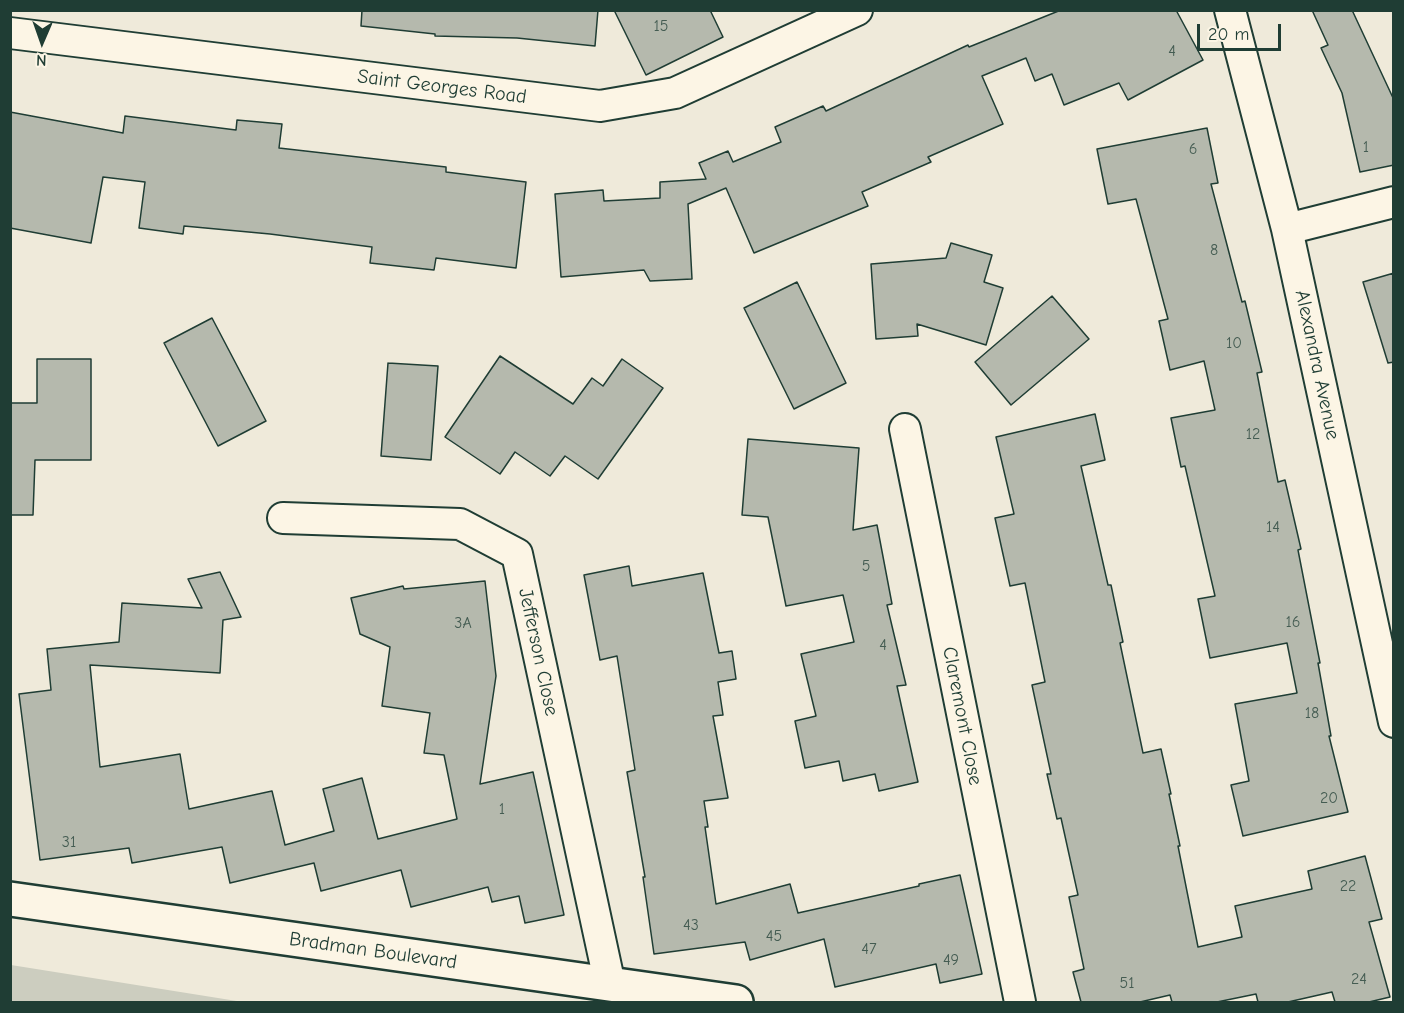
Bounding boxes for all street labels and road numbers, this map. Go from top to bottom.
street label: Saint Georges Road [356,65,528,109]
street label: Alexandra Avenue [1289,288,1345,442]
street label: Jefferson Close [513,586,563,718]
street label: Claremont Close [937,645,987,787]
street label: Bradman Boulevard [288,927,458,975]

